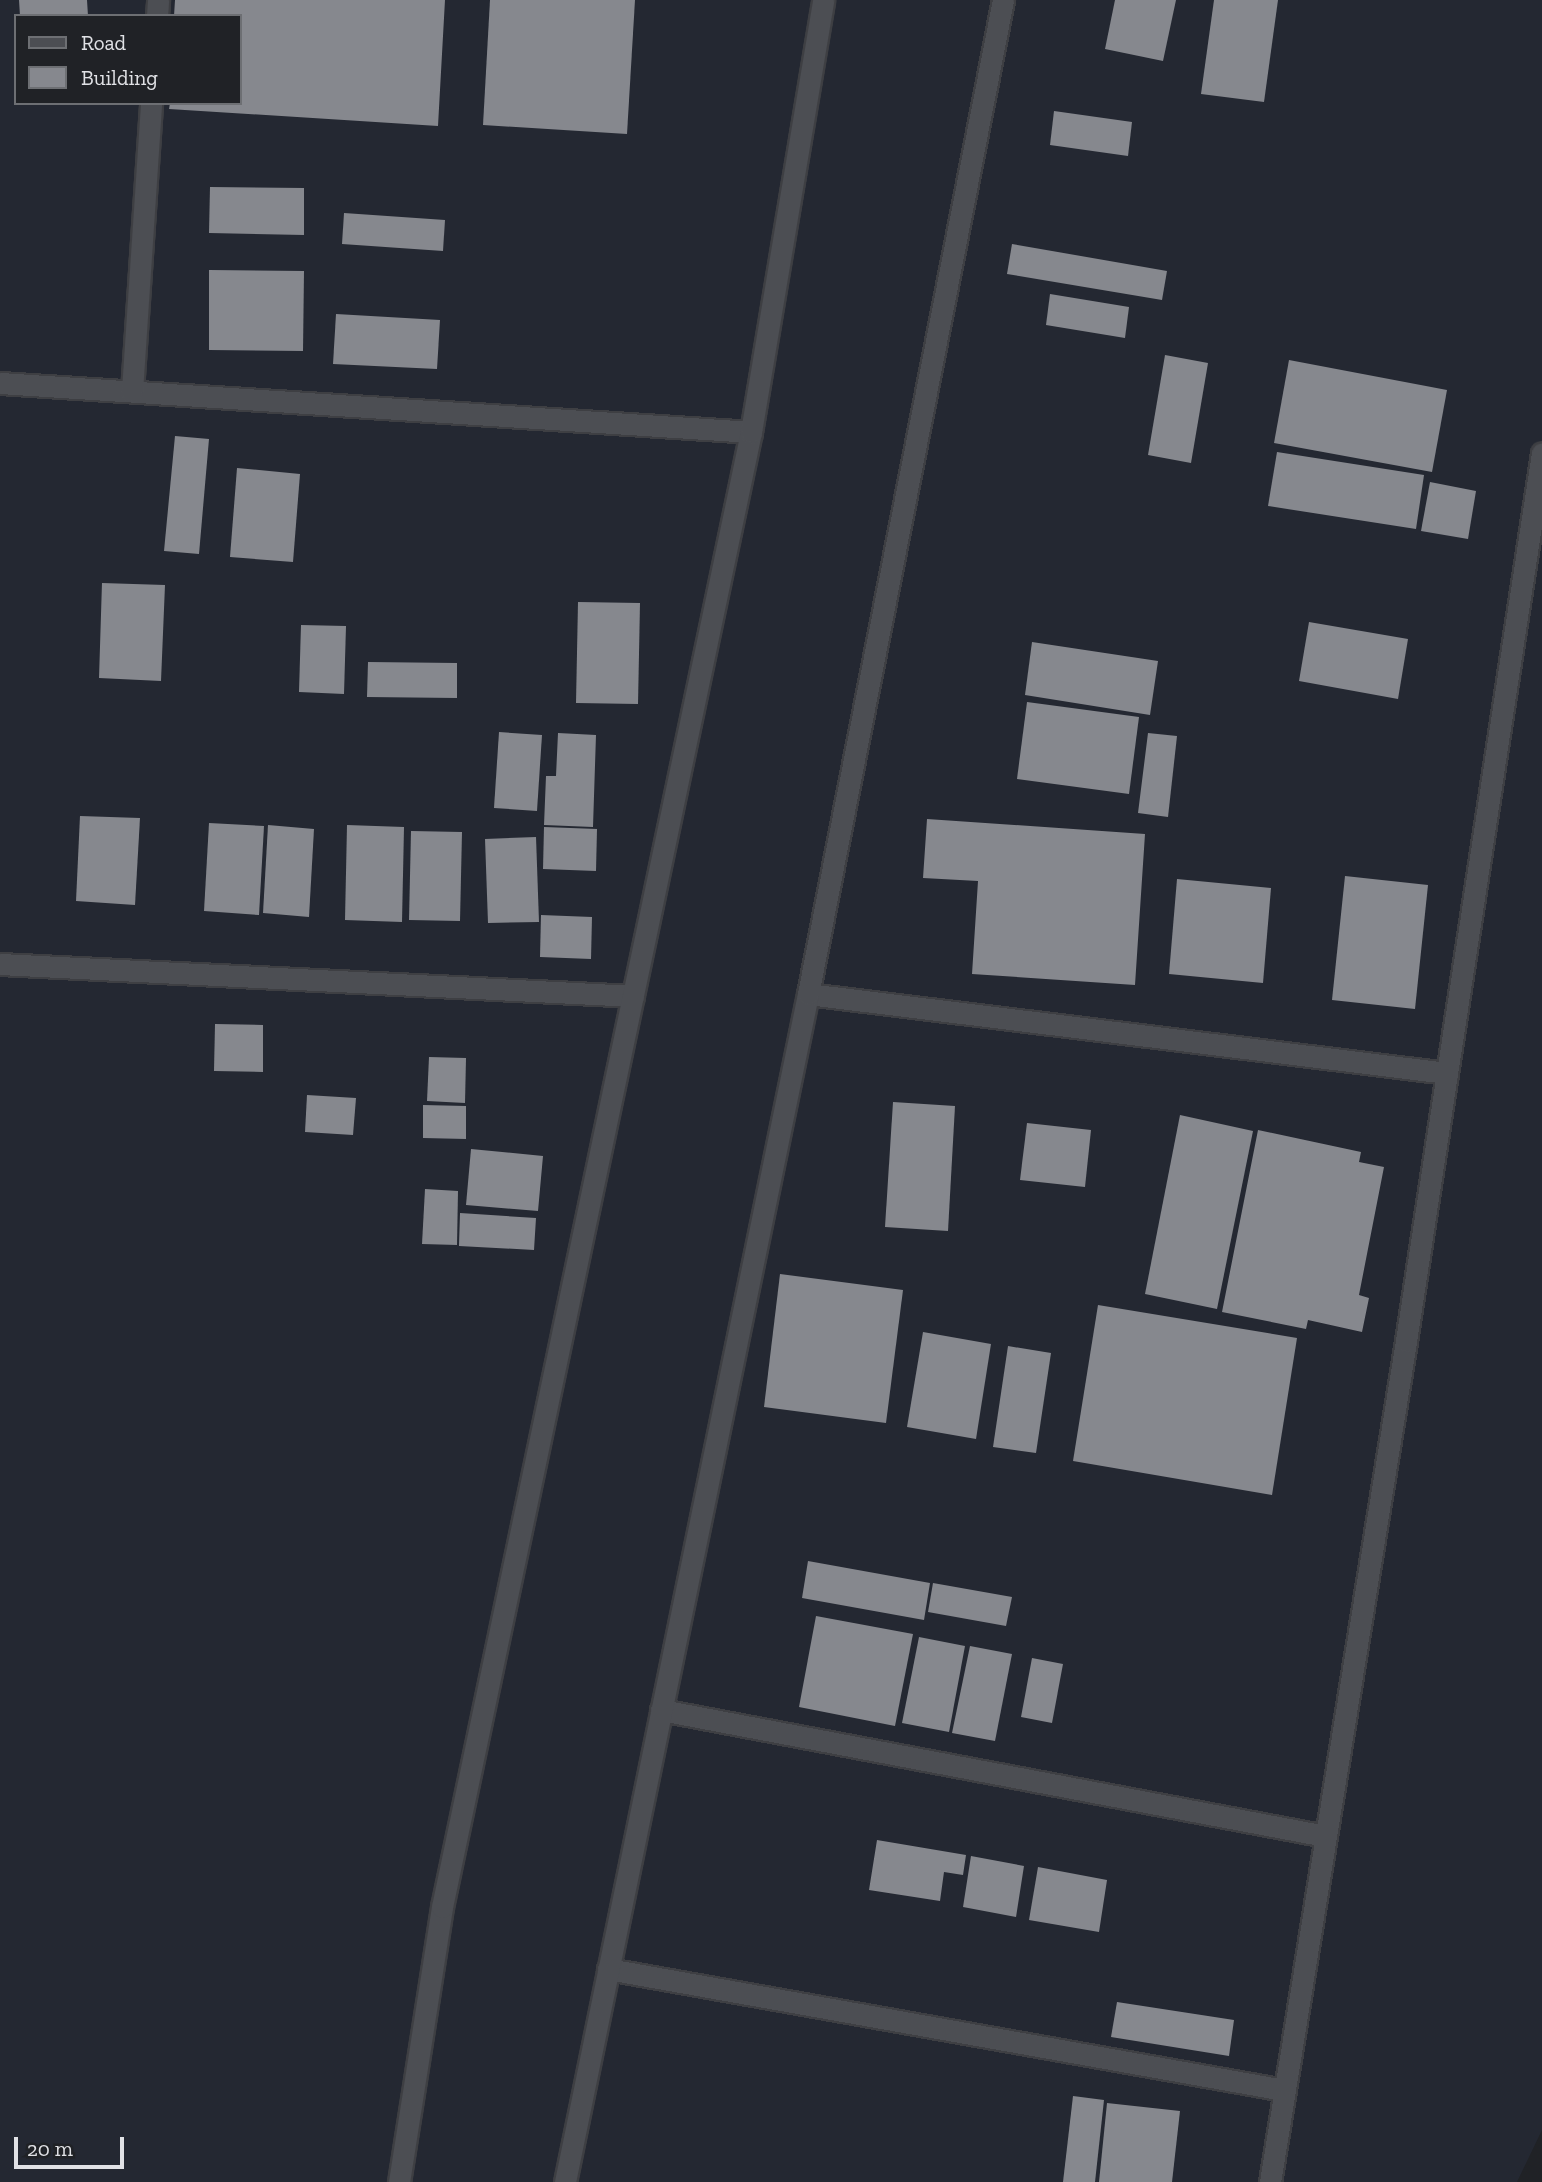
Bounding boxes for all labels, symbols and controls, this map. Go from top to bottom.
legend [14,14,242,105]
text: Road [81,30,126,55]
text: Building [81,65,158,90]
scale bar [18,2122,128,2166]
text: 20 m [27,2136,73,2161]

